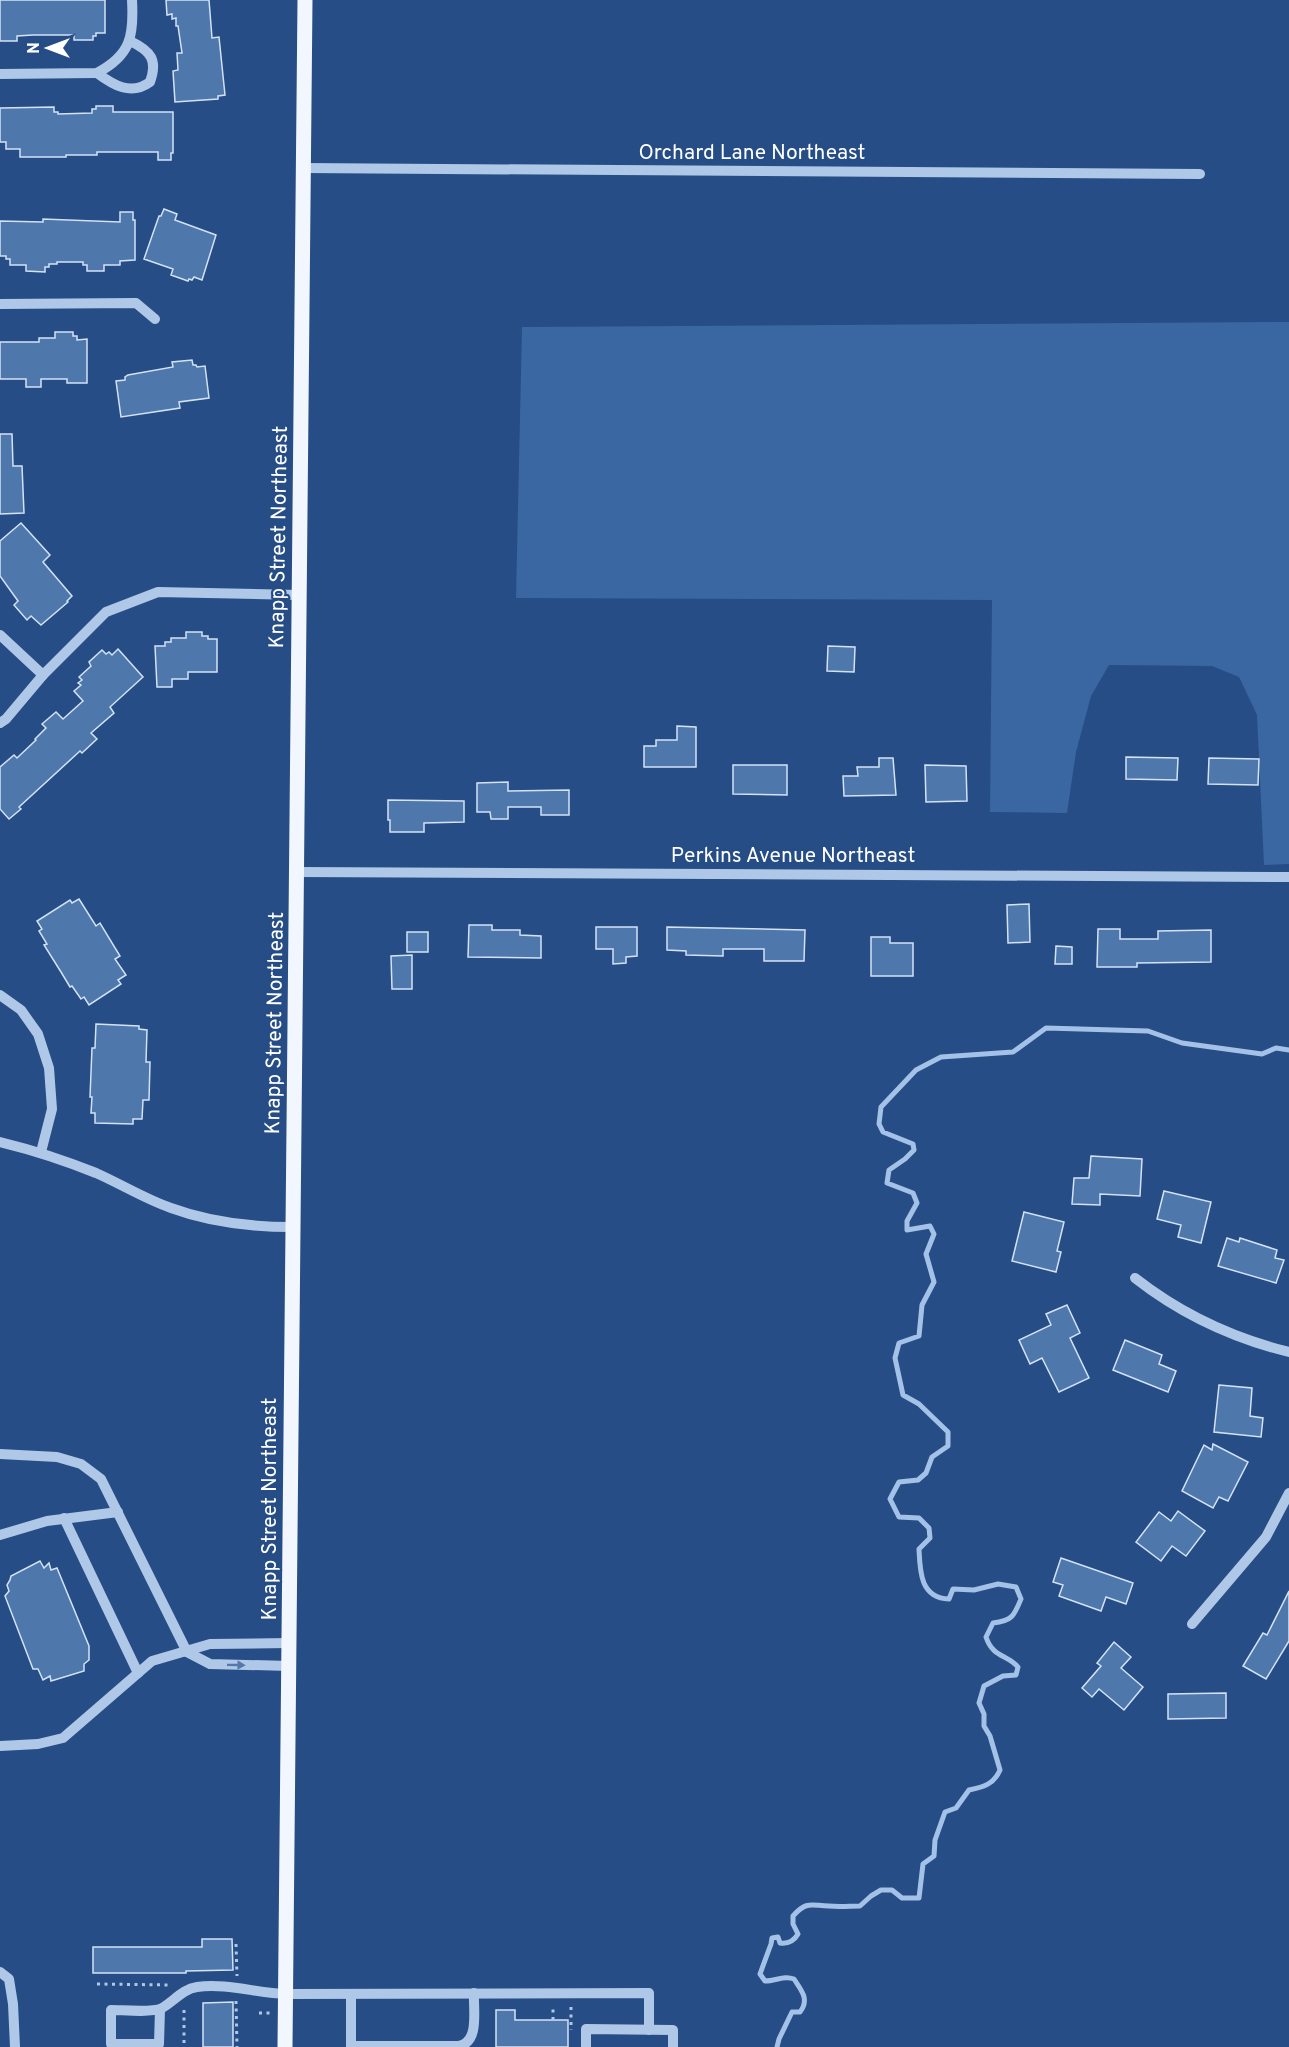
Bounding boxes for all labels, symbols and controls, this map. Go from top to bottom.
north arrow [18,18,78,78]
text: N [25,42,45,54]
street label: Orchard Lane Northeast [638,140,866,167]
street label: Knapp Street Northeast [264,425,295,649]
street label: Perkins Avenue Northeast [671,843,915,870]
street label: Knapp Street Northeast [260,911,291,1135]
street label: Knapp Street Northeast [257,1398,284,1620]
one-way arrow [227,1660,246,1669]

